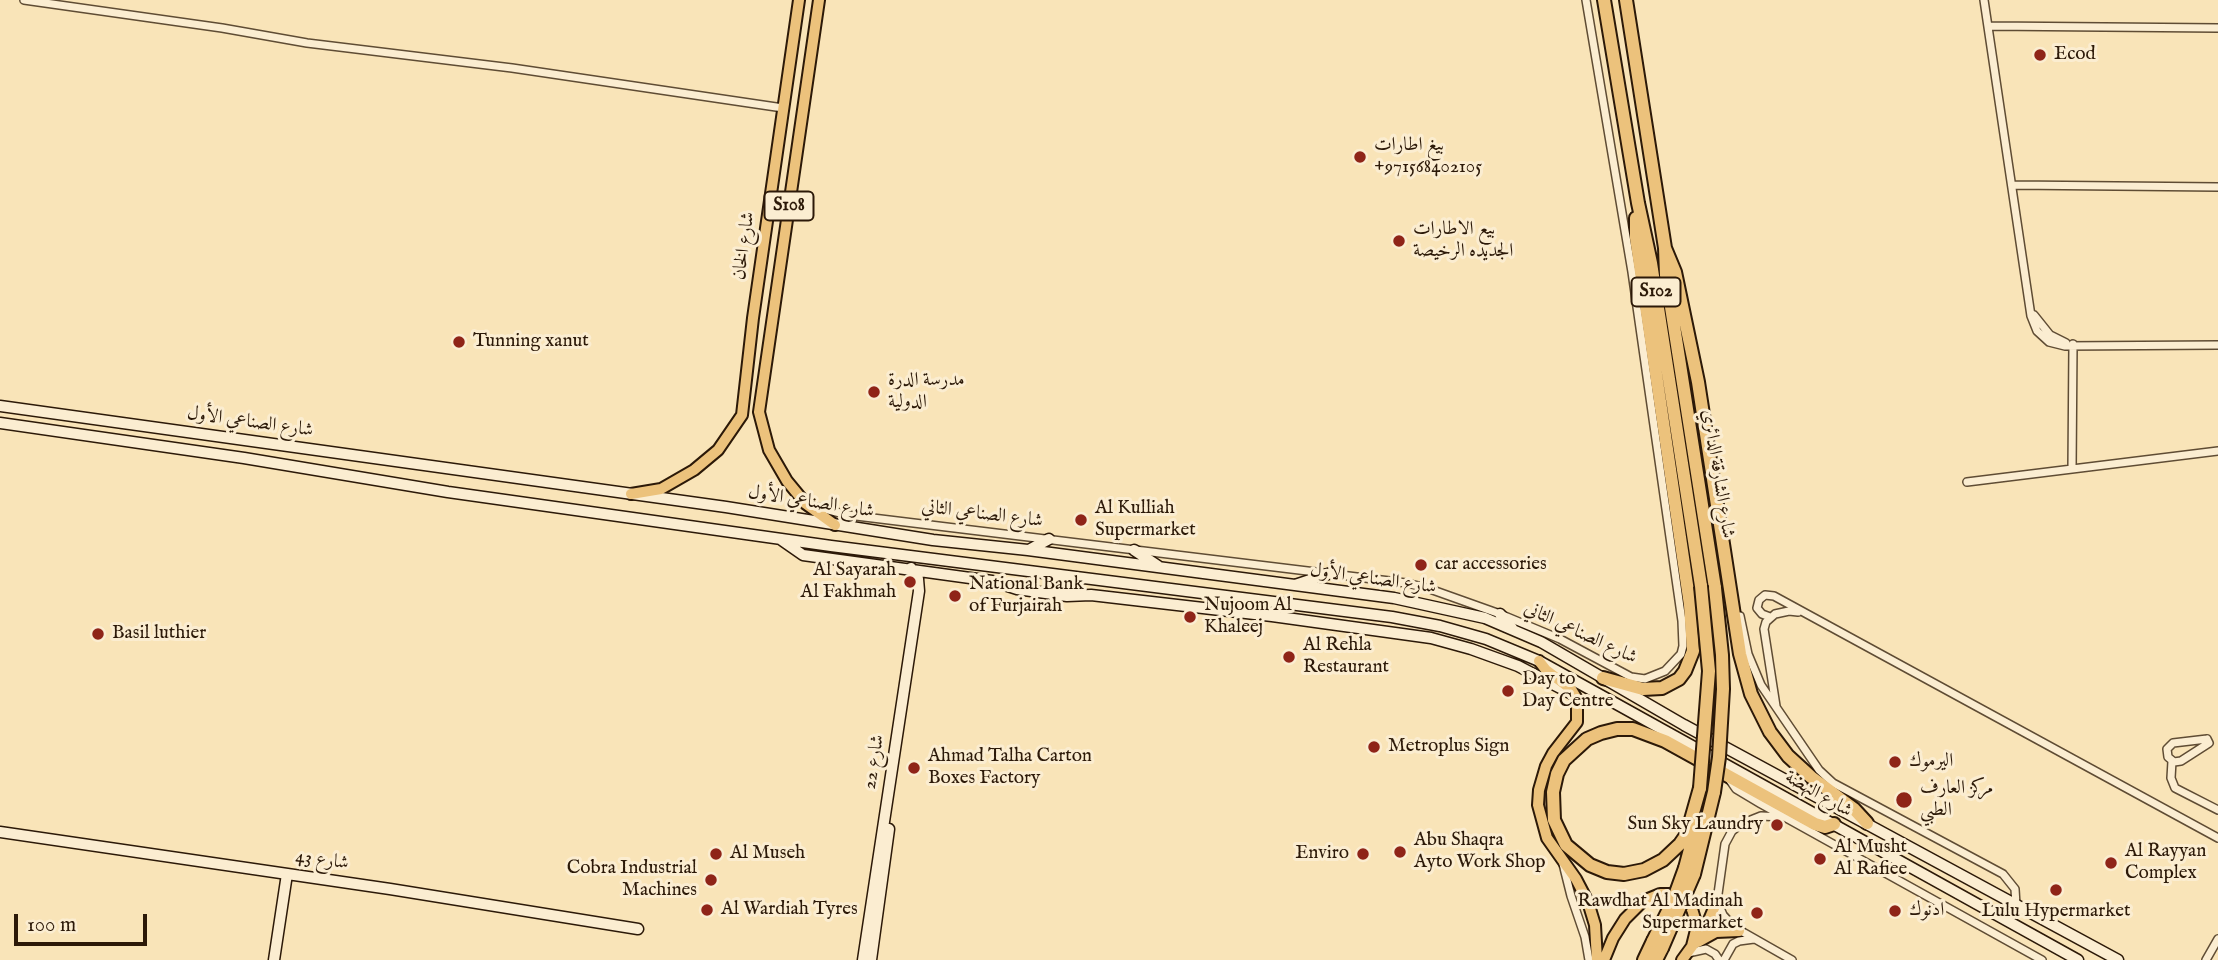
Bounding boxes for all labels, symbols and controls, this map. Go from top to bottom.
place label: Ecod [2054,44,2096,66]
marker: Ecod [2032,47,2048,63]
place label: بيغ اطارات +971568402105 [1374,135,1482,179]
marker: بيغ اطارات +971568402105 [1352,149,1368,165]
road number: S108 [764,191,814,220]
street label: شارع الخان [729,211,761,281]
place label: بيع الاطارات الجديده الرخيصة [1413,219,1513,263]
marker: بيع الاطارات الجديده الرخيصة [1391,233,1407,249]
road number: S102 [1632,278,1680,306]
place label: Tunning xanut [473,331,589,353]
marker: Tunning xanut [451,334,467,350]
place label: مدرسة الدرة الدولية [888,370,965,414]
marker: مدرسة الدرة الدولية [866,384,882,400]
street label: شارع الصناعي الأول [185,403,315,443]
street label: شارع الشارقة الدائري [1696,408,1738,540]
street label: شارع الصناعي الأول [746,482,876,524]
street label: شارع الصناعي الثاني [920,496,1044,534]
place label: Al Kulliah Supermarket [1095,498,1196,542]
marker: Al Kulliah Supermarket [1073,512,1089,528]
place label: car accessories [1435,554,1547,576]
marker: car accessories [1413,557,1429,573]
place label: Al Sayarah Al Fakhmah [801,560,896,604]
street label: شارع الصناعي الأول [1308,560,1438,600]
marker: Al Sayarah Al Fakhmah [902,574,918,590]
place label: National Bank of Furjairah [969,574,1084,618]
marker: National Bank of Furjairah [947,588,963,604]
place label: Nujoom Al Khaleej [1204,595,1292,639]
street label: شارع الصناعي الثاني [1520,598,1640,670]
marker: Nujoom Al Khaleej [1182,609,1198,625]
place label: Basil luthier [112,623,206,645]
marker: Basil luthier [90,626,106,642]
place label: Al Rehla Restaurant [1303,635,1389,679]
marker: Al Rehla Restaurant [1281,649,1297,665]
place label: Day to Day Centre [1522,669,1613,713]
marker: Day to Day Centre [1500,683,1516,699]
street label: شارع 22 [859,733,891,791]
place label: Metroplus Sign [1388,736,1509,758]
marker: Metroplus Sign [1366,739,1382,755]
place label: Ahmad Talha Carton Boxes Factory [928,746,1092,790]
place label: اليرموك [1909,751,1953,773]
marker: اليرموك [1887,754,1903,770]
marker: Ahmad Talha Carton Boxes Factory [906,760,922,776]
street label: شارع النهضة [1780,767,1856,823]
place label: مركز العارف الطبي [1920,778,1993,822]
marker: مركز العارف الطبي [1894,790,1914,810]
place label: Sun Sky Laundry [1628,814,1763,836]
marker: Sun Sky Laundry [1769,817,1785,833]
place label: Abu Shaqra Ayto Work Shop [1414,830,1545,874]
place label: Al Musht Al Rafiee [1834,837,1907,881]
place label: Al Rayyan Complex [2125,841,2206,885]
place label: Al Museh [730,843,805,865]
place label: Enviro [1295,843,1349,865]
marker: Abu Shaqra Ayto Work Shop [1392,844,1408,860]
street label: شارع 43 [294,846,350,876]
marker: Al Museh [708,846,724,862]
marker: Enviro [1355,846,1371,862]
marker: Al Musht Al Rafiee [1812,851,1828,867]
marker: Al Rayyan Complex [2103,855,2119,871]
place label: Cobra Industrial Machines [567,858,697,902]
marker: Cobra Industrial Machines [703,872,719,888]
marker: Lulu Hypermarket [2048,882,2064,898]
place label: Rawdhat Al Madinah Supermarket [1577,891,1743,935]
place label: Al Wardiah Tyres [721,899,858,921]
scale bar [18,900,150,944]
place label: ادنوك [1909,900,1944,922]
place label: Lulu Hypermarket [1982,901,2130,923]
marker: Al Wardiah Tyres [699,902,715,918]
marker: ادنوك [1887,903,1903,919]
marker: Rawdhat Al Madinah Supermarket [1749,905,1765,921]
text: 100 m [27,912,76,939]

